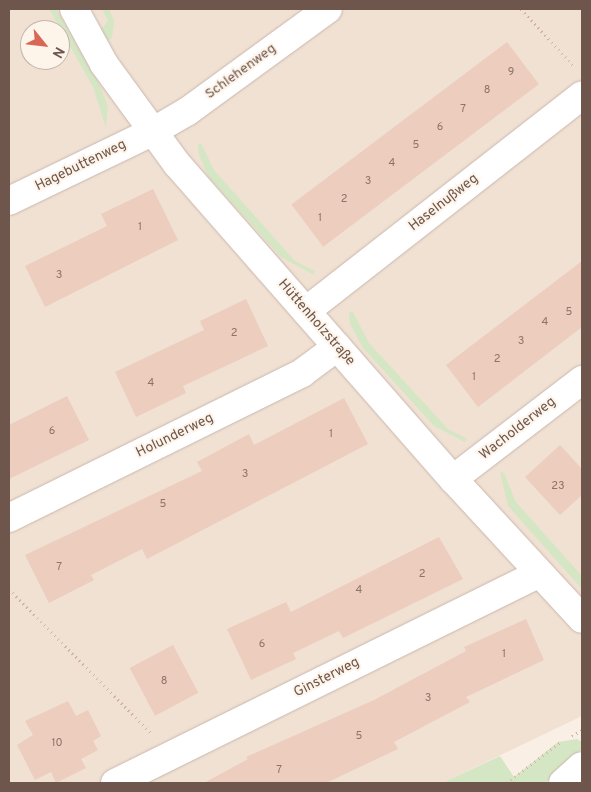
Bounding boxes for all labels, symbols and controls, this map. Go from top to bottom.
north arrow [20,20,70,70]
street label: Schlehenweg [202,41,280,103]
text: N [48,44,68,61]
house number: 9 [508,65,514,79]
house number: 8 [484,83,490,97]
house number: 7 [460,102,466,116]
house number: 6 [437,120,443,134]
street label: Hagebuttenweg [33,137,129,195]
house number: 5 [413,138,419,152]
house number: 4 [389,156,395,170]
street label: Haselnußweg [406,171,482,235]
house number: 3 [365,174,371,188]
house number: 2 [341,192,347,206]
house number: 1 [318,211,322,225]
house number: 1 [138,220,142,234]
house number: 3 [56,268,62,282]
street label: Hüttenholzstraße [274,276,358,370]
house number: 5 [566,305,572,319]
house number: 4 [542,315,548,329]
house number: 2 [231,326,237,340]
house number: 3 [518,334,524,348]
house number: 2 [494,352,500,366]
house number: 1 [472,370,476,384]
house number: 4 [148,376,154,390]
street label: Wacholderweg [477,394,559,464]
street label: Holunderweg [134,410,216,462]
house number: 6 [49,424,55,438]
house number: 1 [329,427,333,441]
house number: 3 [242,467,248,481]
house number: 23 [551,479,565,493]
house number: 5 [160,497,166,511]
house number: 7 [56,560,62,574]
house number: 2 [419,567,425,581]
house number: 4 [356,583,362,597]
house number: 6 [259,637,265,651]
house number: 1 [502,647,506,661]
street label: Ginsterweg [291,654,363,702]
house number: 8 [161,674,167,688]
house number: 3 [425,691,431,705]
house number: 5 [356,729,362,743]
house number: 10 [51,736,63,750]
house number: 7 [276,763,282,777]

